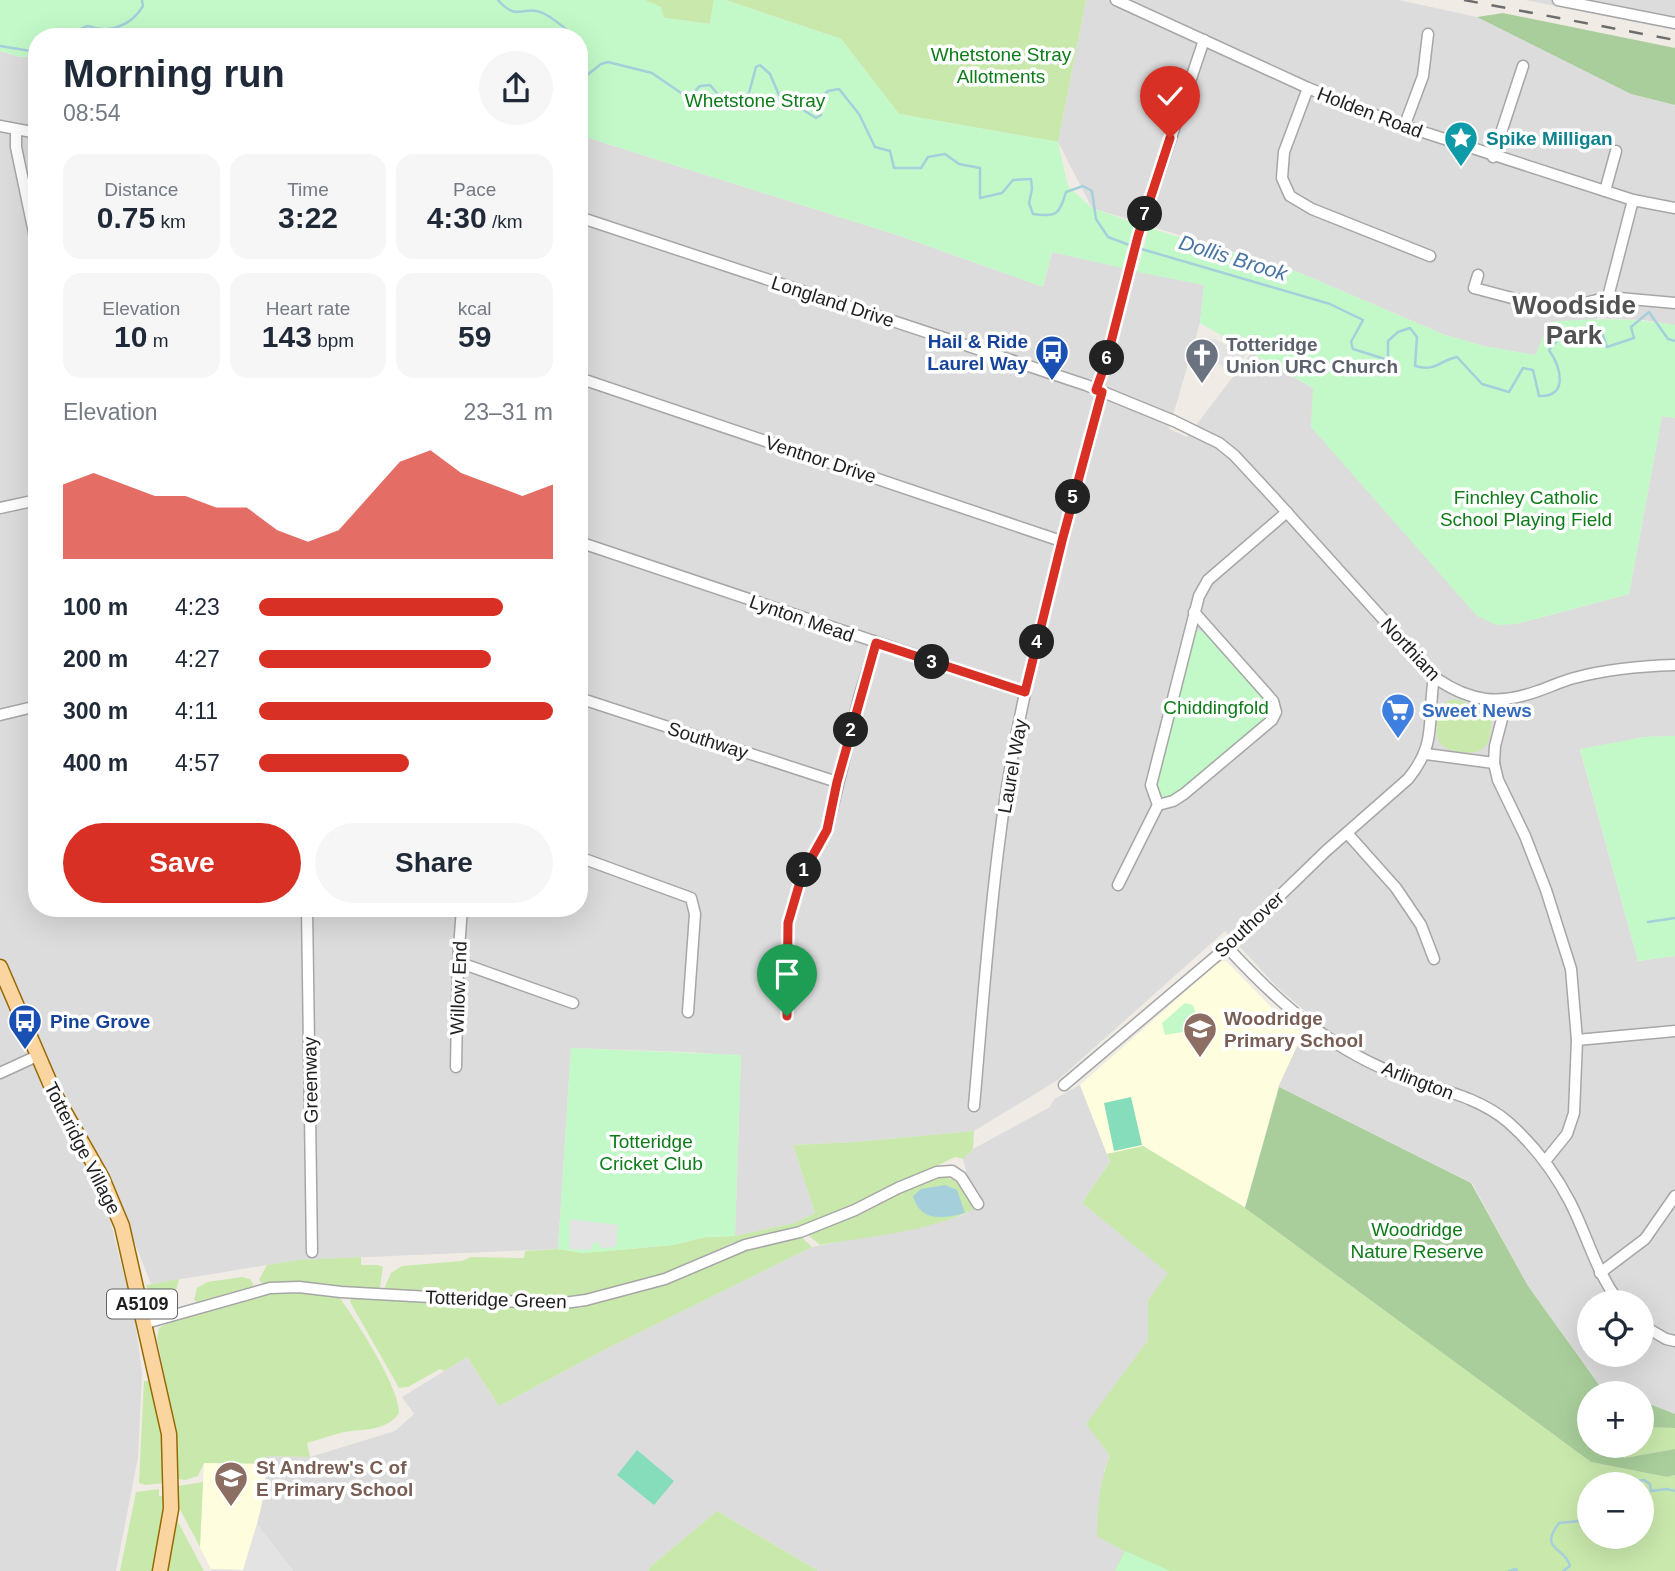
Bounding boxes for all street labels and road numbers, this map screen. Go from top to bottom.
street label: Holden Road [1314,83,1425,142]
street label: Longland Drive [769,272,897,331]
street label: Ventnor Drive [763,432,879,487]
street label: Lynton Mead [747,591,857,646]
street label: Northiam [1377,614,1445,685]
street label: Laurel Way [994,717,1031,815]
street label: Southway [665,718,751,764]
street label: Southover [1211,887,1289,962]
street label: Willow End [446,941,471,1035]
street label: Greenway [299,1036,322,1123]
street label: Arlington [1379,1057,1457,1104]
street label: Totteridge Village [40,1079,125,1218]
street label: Totteridge Green [425,1287,567,1312]
road number: A5109 [107,1289,177,1318]

